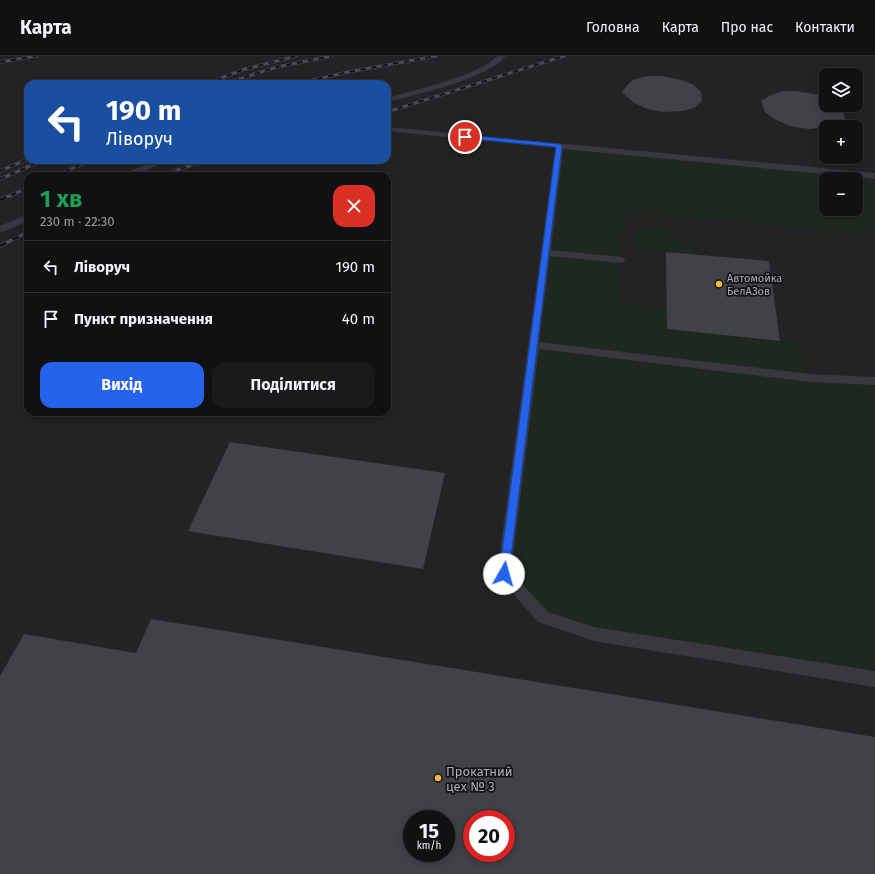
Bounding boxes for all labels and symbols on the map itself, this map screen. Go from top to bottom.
pin [448,120,482,154]
place label: Автомойка БелАЗов [727,272,782,298]
marker: Автомойка БелАЗов [714,279,724,289]
position arrow [483,553,525,595]
place label: Прокатний цех № 3 [446,764,513,794]
marker: Прокатний цех № 3 [433,773,443,783]
speed limit sign: 20 [463,810,515,862]

